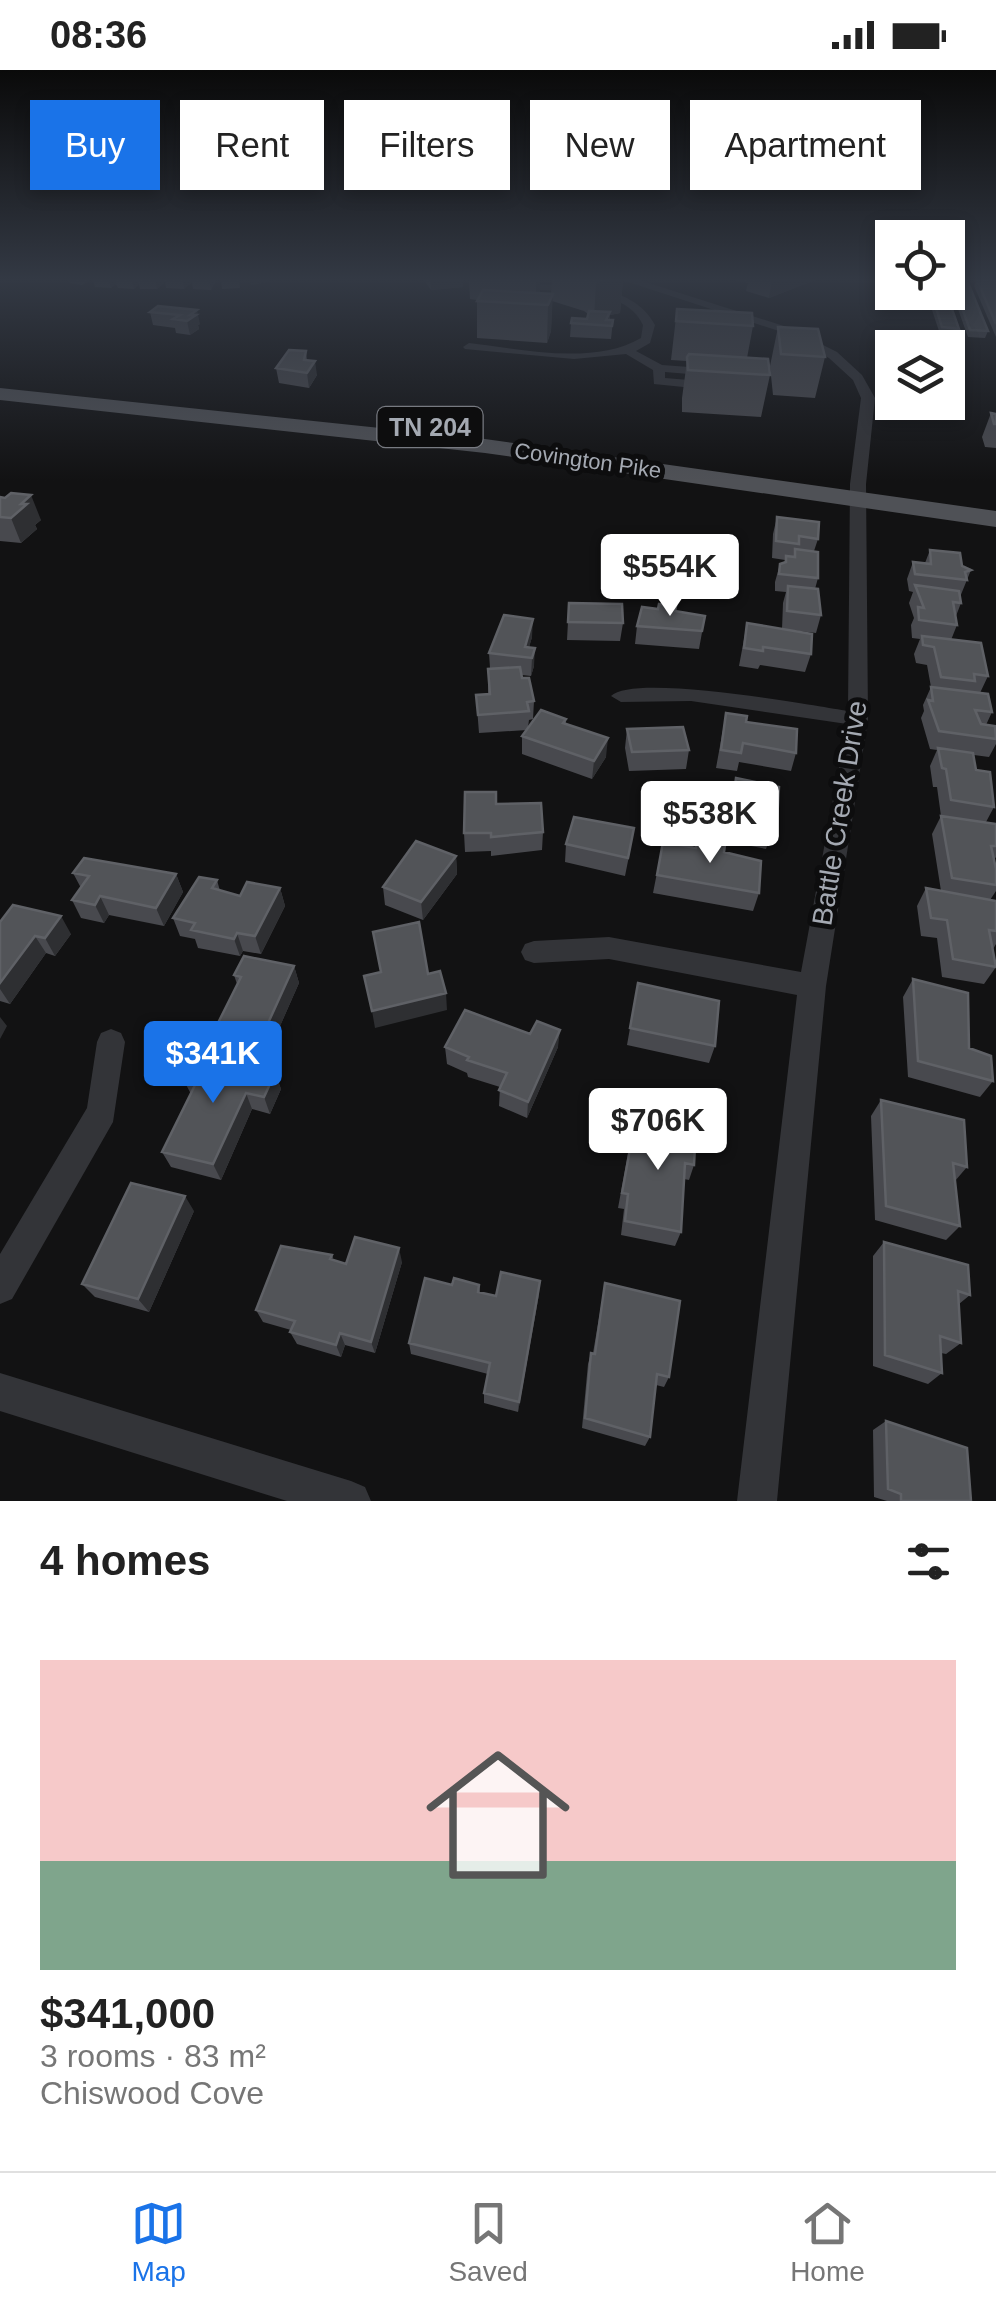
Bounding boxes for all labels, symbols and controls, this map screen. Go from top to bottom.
text: 08:36 [50,14,147,56]
chip: Buy [30,100,160,190]
chip: Rent [180,100,324,190]
chip: Filters [344,100,510,190]
chip: New [530,100,670,190]
chip: Apartment [690,100,921,190]
map controls [875,220,965,420]
button: locate [875,220,965,310]
button: layers [875,330,965,420]
road number: TN 204 [378,407,482,447]
street label: Covington Pike [513,438,663,483]
pin: $554K [600,534,740,619]
text: $554K [623,548,717,584]
street label: Battle Creek Drive [806,698,873,928]
pin: $538K [640,781,780,866]
text: $538K [663,795,757,831]
pin: $341K [143,1021,283,1106]
text: $341K [166,1035,260,1071]
pin: $706K [588,1088,728,1173]
text: $706K [611,1102,705,1138]
icon: filters [901,1534,956,1589]
text: 4 homes [40,1537,210,1584]
icon: home [408,1725,588,1905]
text: $341,000 [40,1990,215,2037]
text: 3 rooms · 83 m² [40,2038,266,2074]
text: Chiswood Cove [40,2075,264,2111]
tab: Map [131,2196,186,2288]
tab: Saved [448,2196,528,2288]
tab: Home [790,2196,865,2288]

